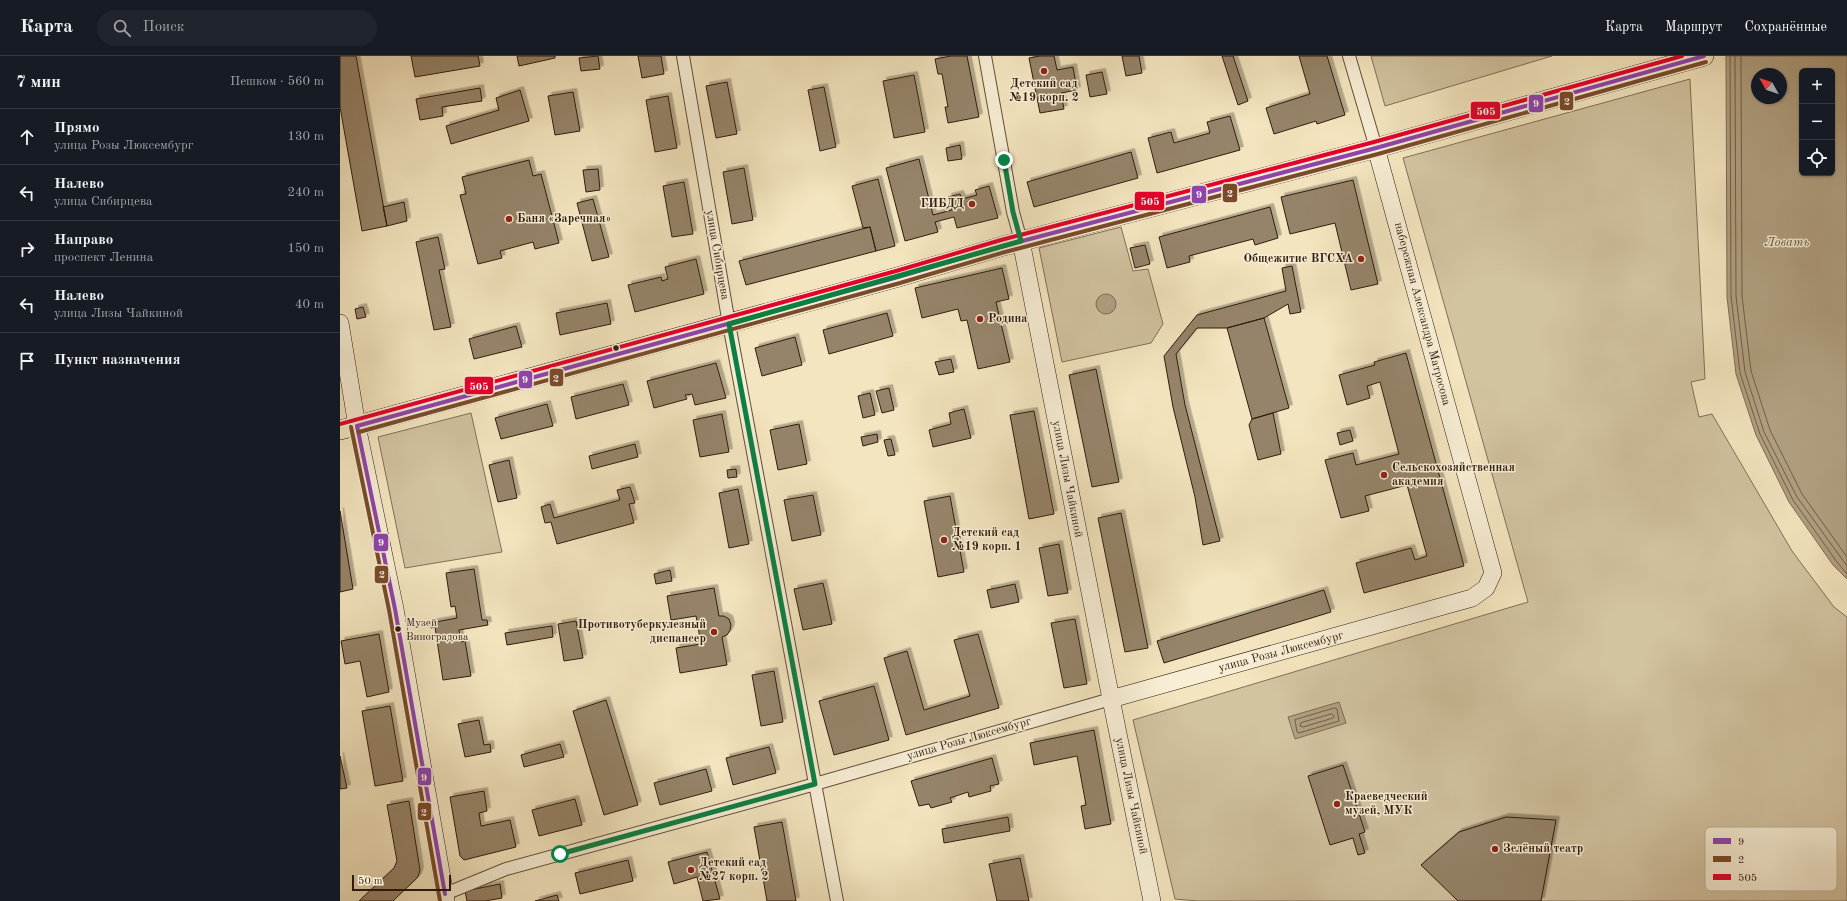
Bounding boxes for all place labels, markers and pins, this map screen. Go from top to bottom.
marker: Детский сад №19 корп. 2 [1039,66,1049,76]
place label: Детский сад №19 корп. 2 [1009,78,1079,104]
place label: ГИБДД [920,198,964,210]
marker: ГИБДД [967,199,977,209]
place label: Баня «Заречная» [517,213,611,225]
marker: Баня «Заречная» [504,214,514,224]
place label: Общежитие ВГСХА [1243,253,1353,265]
marker: Общежитие ВГСХА [1356,254,1366,264]
place label: Родина [988,313,1027,325]
marker: Родина [975,314,985,324]
unlabelled marker [611,343,621,353]
place label: Сельскохозяйственная академия [1392,462,1515,488]
marker: Сельскохозяйственная академия [1379,470,1389,480]
place label: Детский сад №19 корп. 1 [952,527,1021,553]
marker: Детский сад №19 корп. 1 [939,535,949,545]
place label: Музей Виноградова [406,618,469,643]
place label: Противотуберкулезный диспансер [578,619,706,645]
marker: Музей Виноградова [393,624,403,634]
marker: Противотуберкулезный диспансер [709,627,719,637]
place label: Краеведческий музей, МУК [1345,791,1428,817]
marker: Краеведческий музей, МУК [1332,799,1342,809]
place label: Зелёный театр [1503,843,1583,855]
marker: Зелёный театр [1490,844,1500,854]
place label: Детский сад №27 корп. 2 [699,857,768,883]
marker: Детский сад №27 корп. 2 [686,865,696,875]

